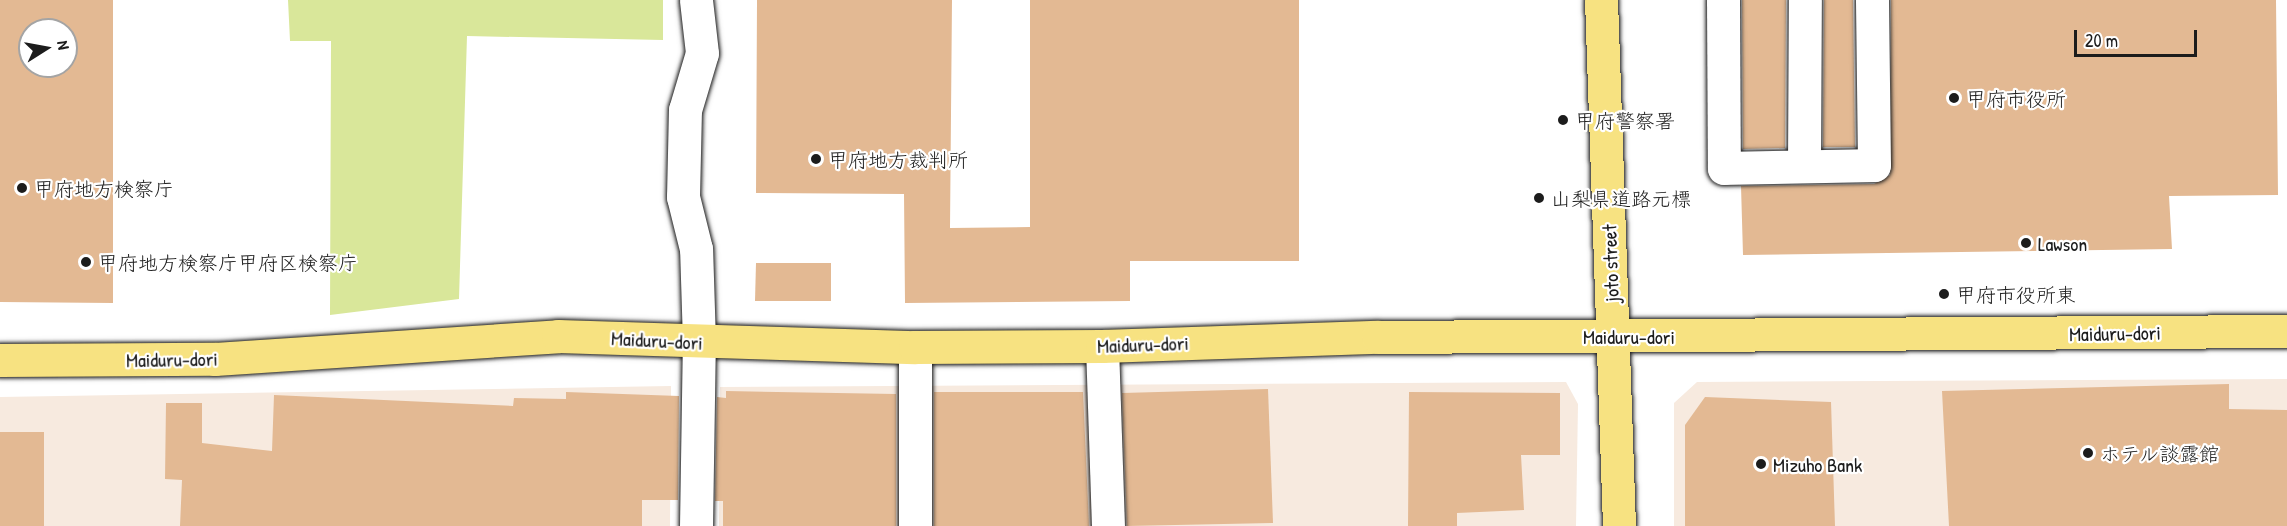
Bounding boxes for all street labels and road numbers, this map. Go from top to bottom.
street label: joto street [1597,224,1623,302]
street label: Maiduru-dori [2069,320,2161,346]
street label: Maiduru-dori [1583,324,1675,348]
street label: Maiduru-dori [611,326,703,354]
street label: Maiduru-dori [1097,330,1189,358]
street label: Maiduru-dori [126,346,218,372]

